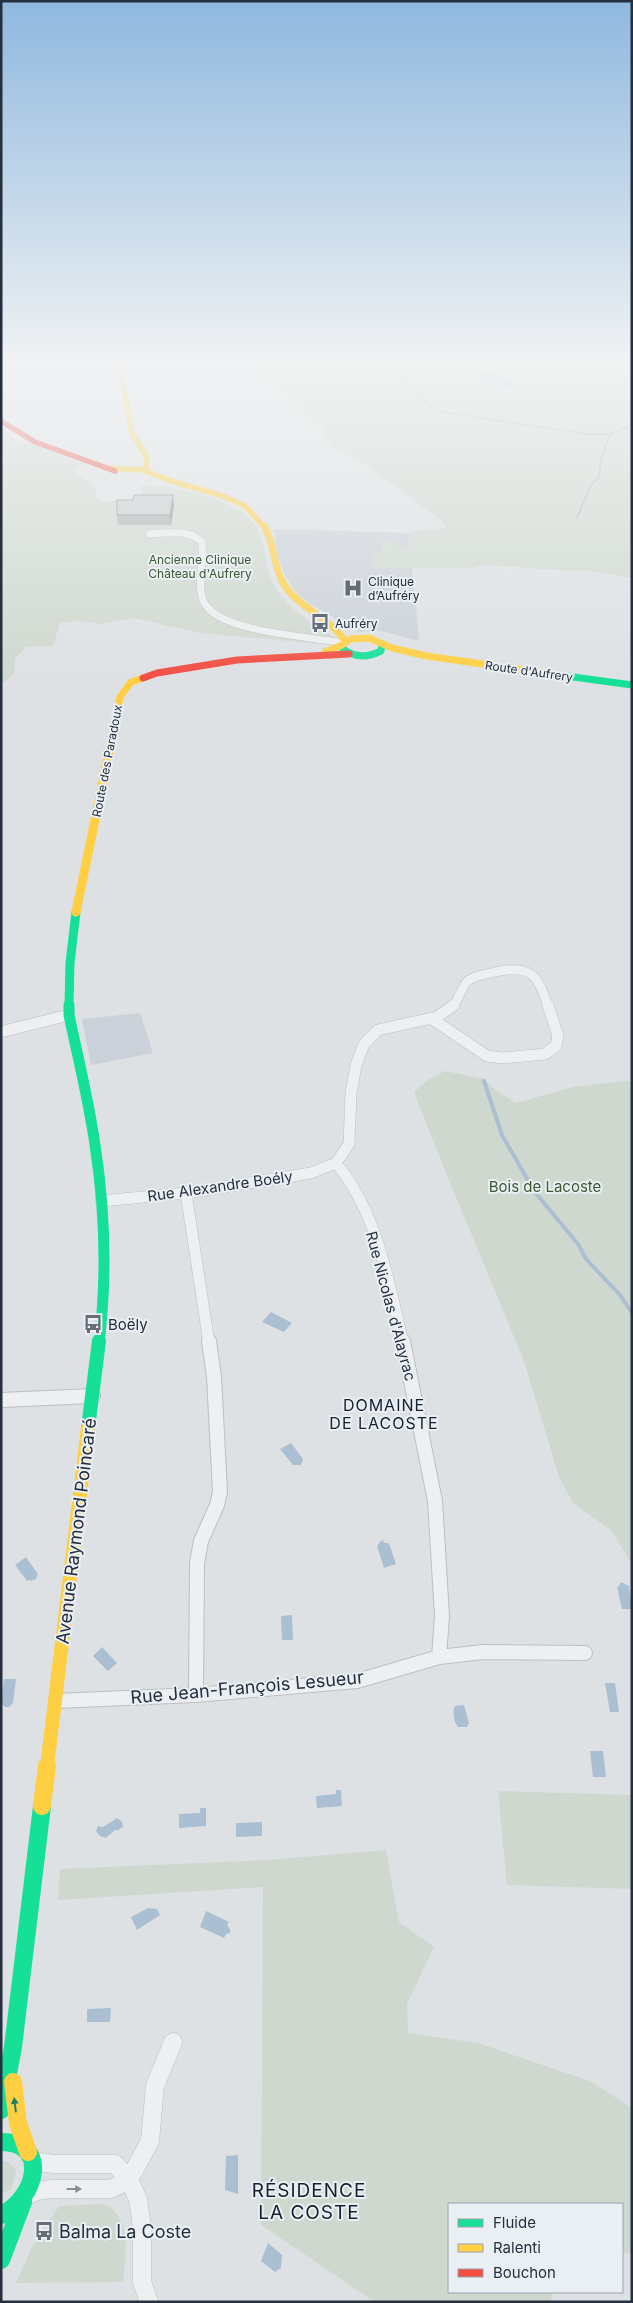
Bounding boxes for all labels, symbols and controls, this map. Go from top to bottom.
park label: Ancienne Clinique Château d'Aufrery [148,552,252,581]
place label: Clinique d’Aufréry [368,574,420,603]
hospital icon: Clinique d’Aufréry [342,577,364,599]
bus stop icon: Aufréry [309,612,331,634]
place label: Aufréry [335,616,378,631]
street label: Route d'Aufrery [484,657,574,685]
street label: Route des Paradoux [89,703,125,818]
street label: Rue Alexandre Boély [146,1166,294,1206]
park label: Bois de Lacoste [489,1177,601,1196]
street label: Rue Nicolas d'Alayrac [362,1229,420,1383]
bus stop icon: Boëly [82,1313,104,1335]
place label: Boëly [108,1315,148,1334]
district label: DOMAINE DE LACOSTE [329,1395,439,1433]
street label: Avenue Raymond Poincaré [52,1417,100,1645]
street label: Rue Jean-François Lesueur [129,1666,365,1708]
one-way arrow [11,2097,19,2113]
district label: RÉSIDENCE LA COSTE [252,2178,366,2224]
one-way arrow [66,2185,82,2193]
legend [448,2203,623,2293]
text: Fluide [493,2213,536,2232]
bus stop icon: Balma La Coste [33,2220,55,2242]
place label: Balma La Coste [59,2221,191,2242]
text: Ralenti [493,2238,541,2257]
text: Bouchon [493,2263,556,2282]

